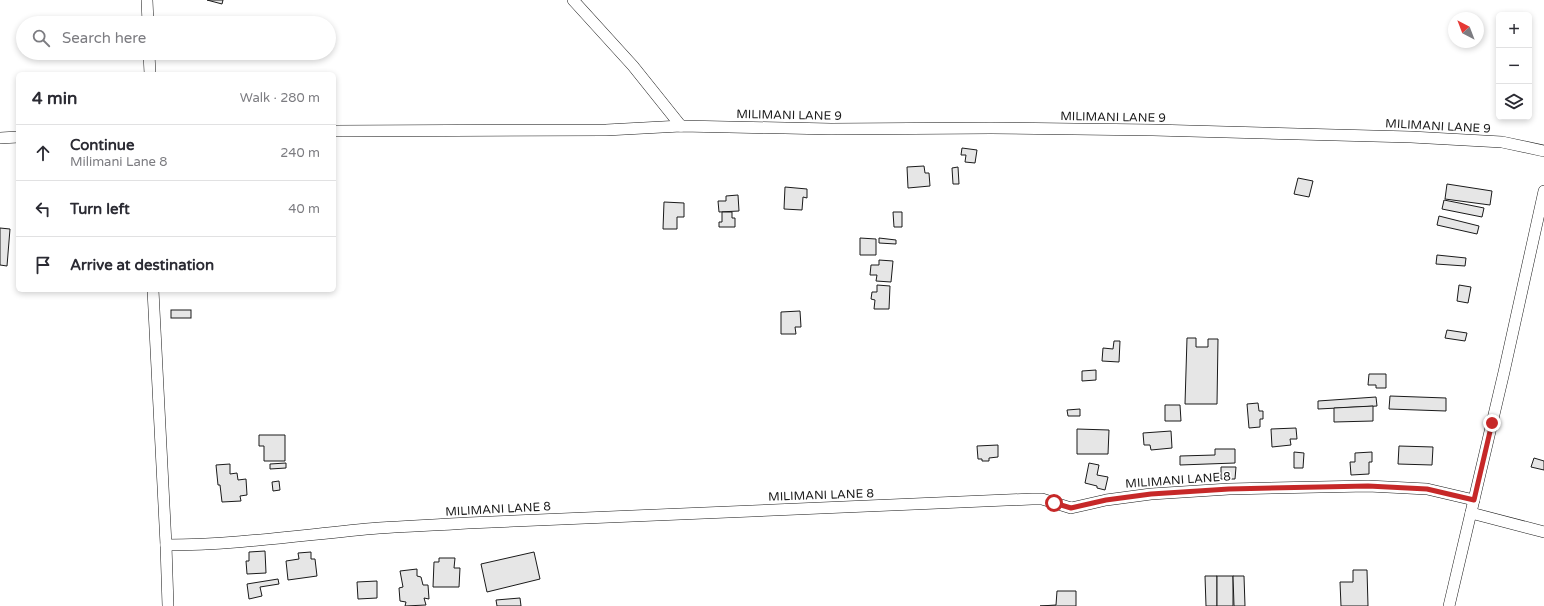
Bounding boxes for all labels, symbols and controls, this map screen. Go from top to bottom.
north arrow [1448,12,1484,48]
map controls [1496,12,1532,120]
button: + [1496,12,1532,48]
search box [16,16,336,60]
icon: search [30,27,52,49]
text: Search here [62,29,146,47]
button: − [1496,48,1532,84]
button: layers [1496,84,1532,120]
text: 4 min [32,88,77,109]
text: Walk · 280 m [240,90,320,106]
street label: MILIMANI LANE 9 [736,107,842,123]
street label: MILIMANI LANE 9 [1060,109,1166,125]
street label: MILIMANI LANE 9 [1385,116,1491,136]
text: Continue [70,136,134,154]
icon: ahead [32,142,54,164]
text: 240 m [280,145,320,161]
text: Milimani Lane 8 [70,154,168,170]
icon: left [32,198,54,220]
text: Turn left [70,200,130,218]
text: 40 m [288,201,320,217]
icon: arrive [32,254,54,276]
text: Arrive at destination [70,256,214,274]
route end [1483,414,1501,432]
street label: MILIMANI LANE 8 [1125,469,1231,491]
street label: MILIMANI LANE 8 [768,486,874,504]
route start [1045,494,1063,512]
street label: MILIMANI LANE 8 [445,499,551,519]

